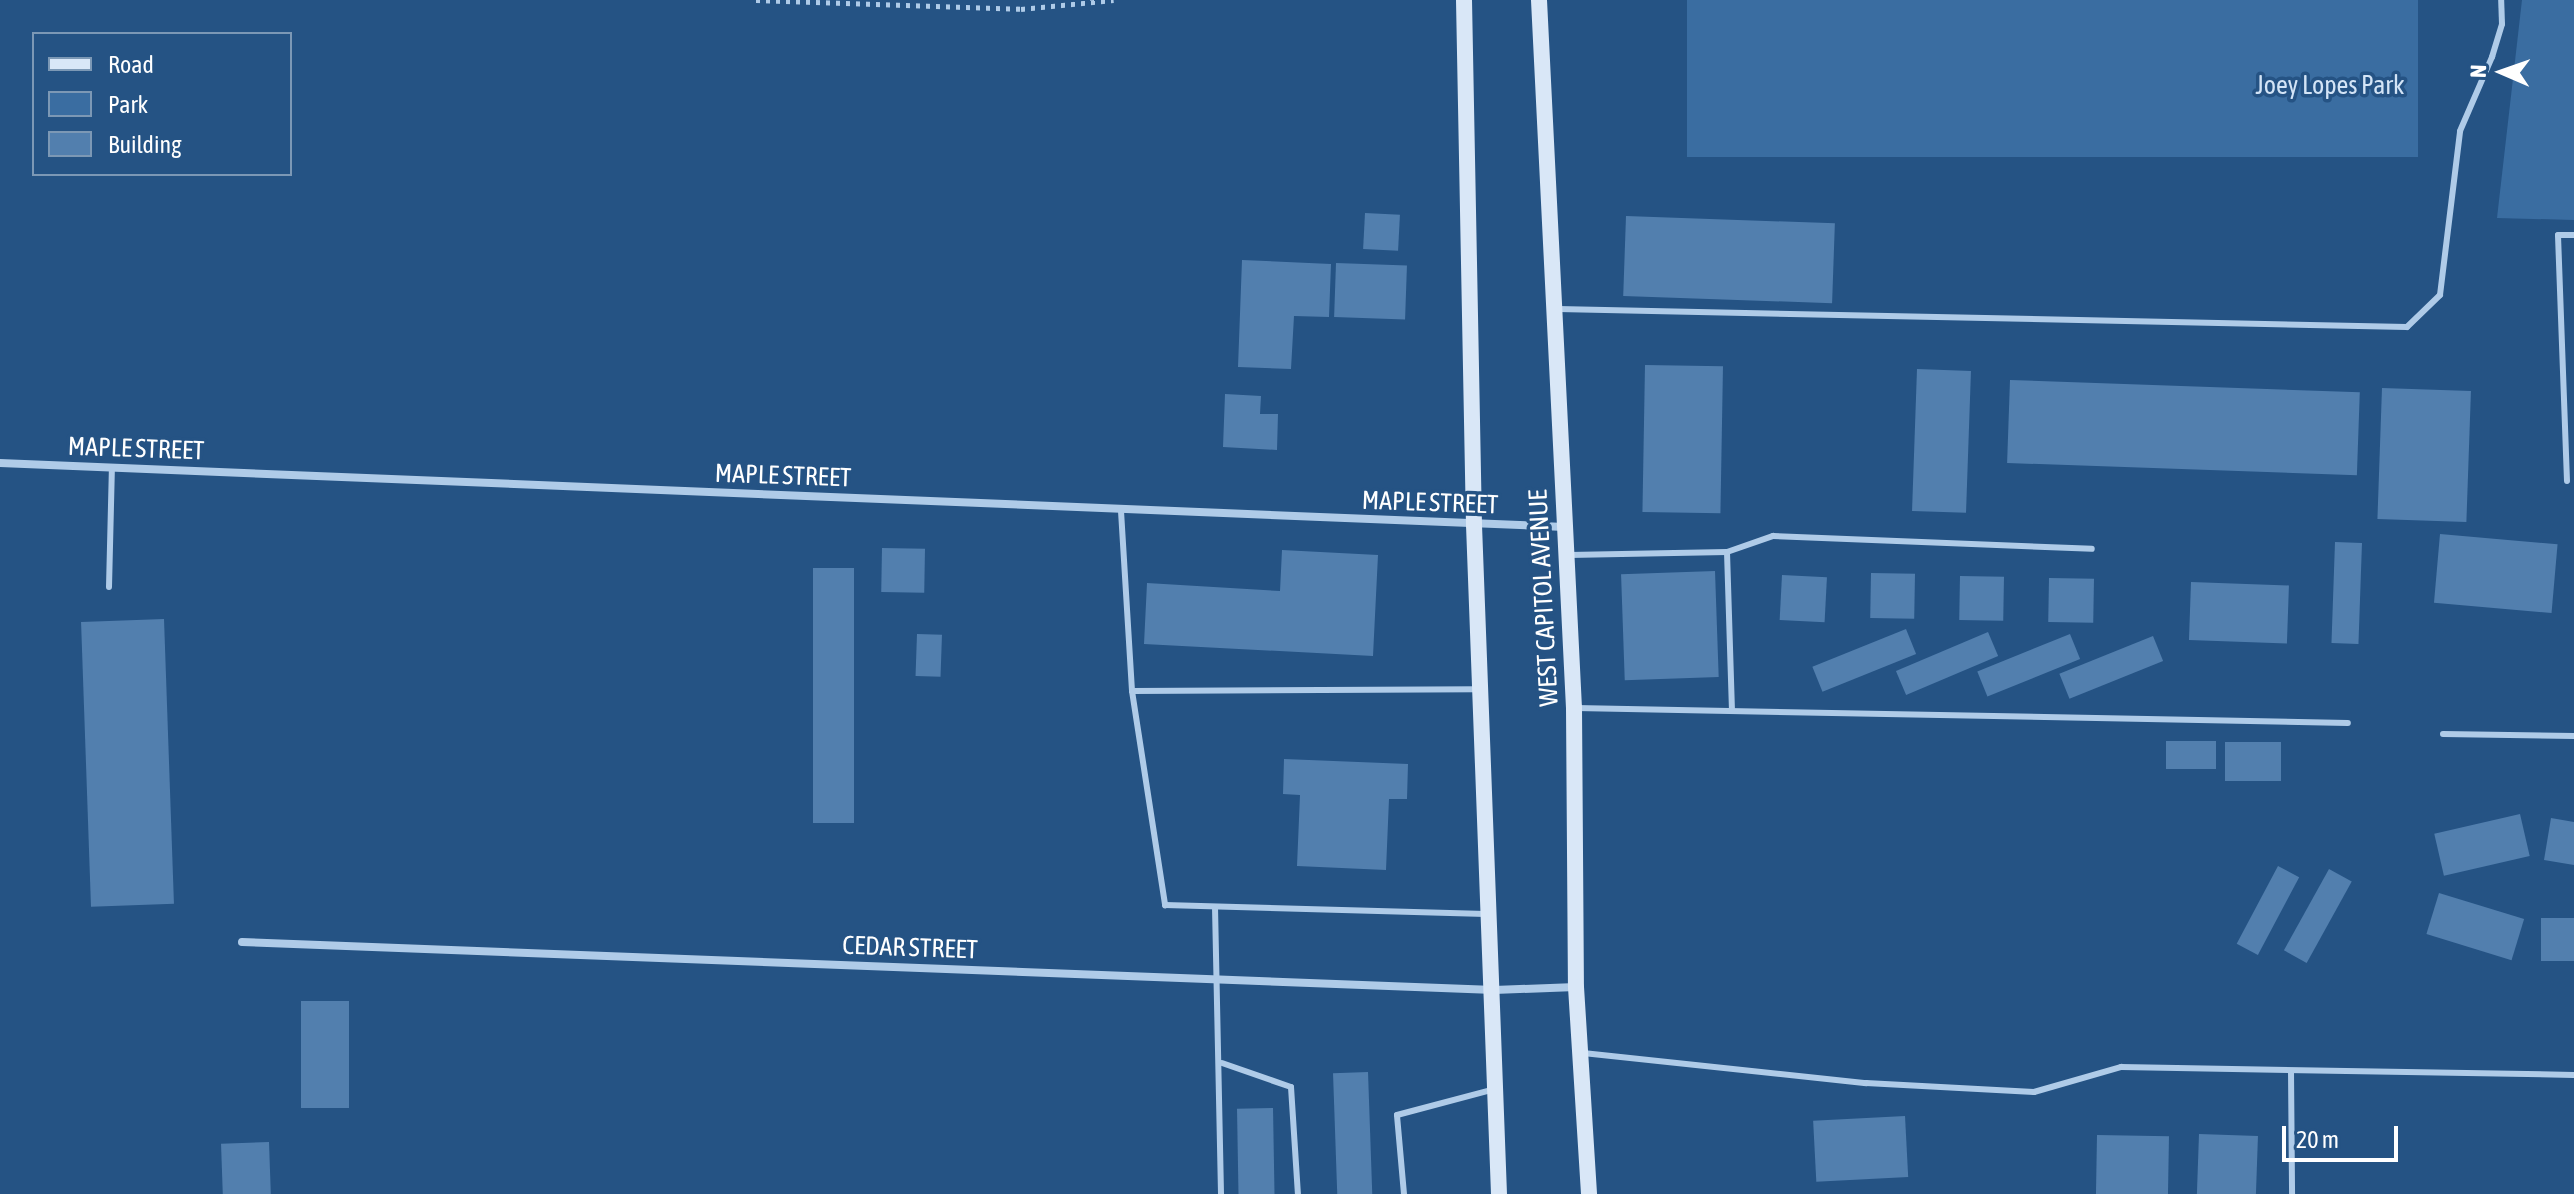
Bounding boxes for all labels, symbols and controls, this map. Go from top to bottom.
legend [32,32,292,176]
north arrow [2462,32,2542,112]
text: Road [108,51,154,78]
text: N [2465,64,2491,78]
park label: Joey Lopes Park [2256,70,2404,102]
text: Park [108,91,148,118]
text: Building [108,131,181,158]
street label: MAPLE STREET [67,431,205,467]
street label: MAPLE STREET [714,458,852,494]
street label: MAPLE STREET [1361,485,1499,521]
street label: WEST CAPITOL AVENUE [1523,489,1565,707]
street label: CEDAR STREET [842,930,978,966]
scale bar [2286,1110,2402,1160]
text: 20 m [2296,1126,2339,1153]

